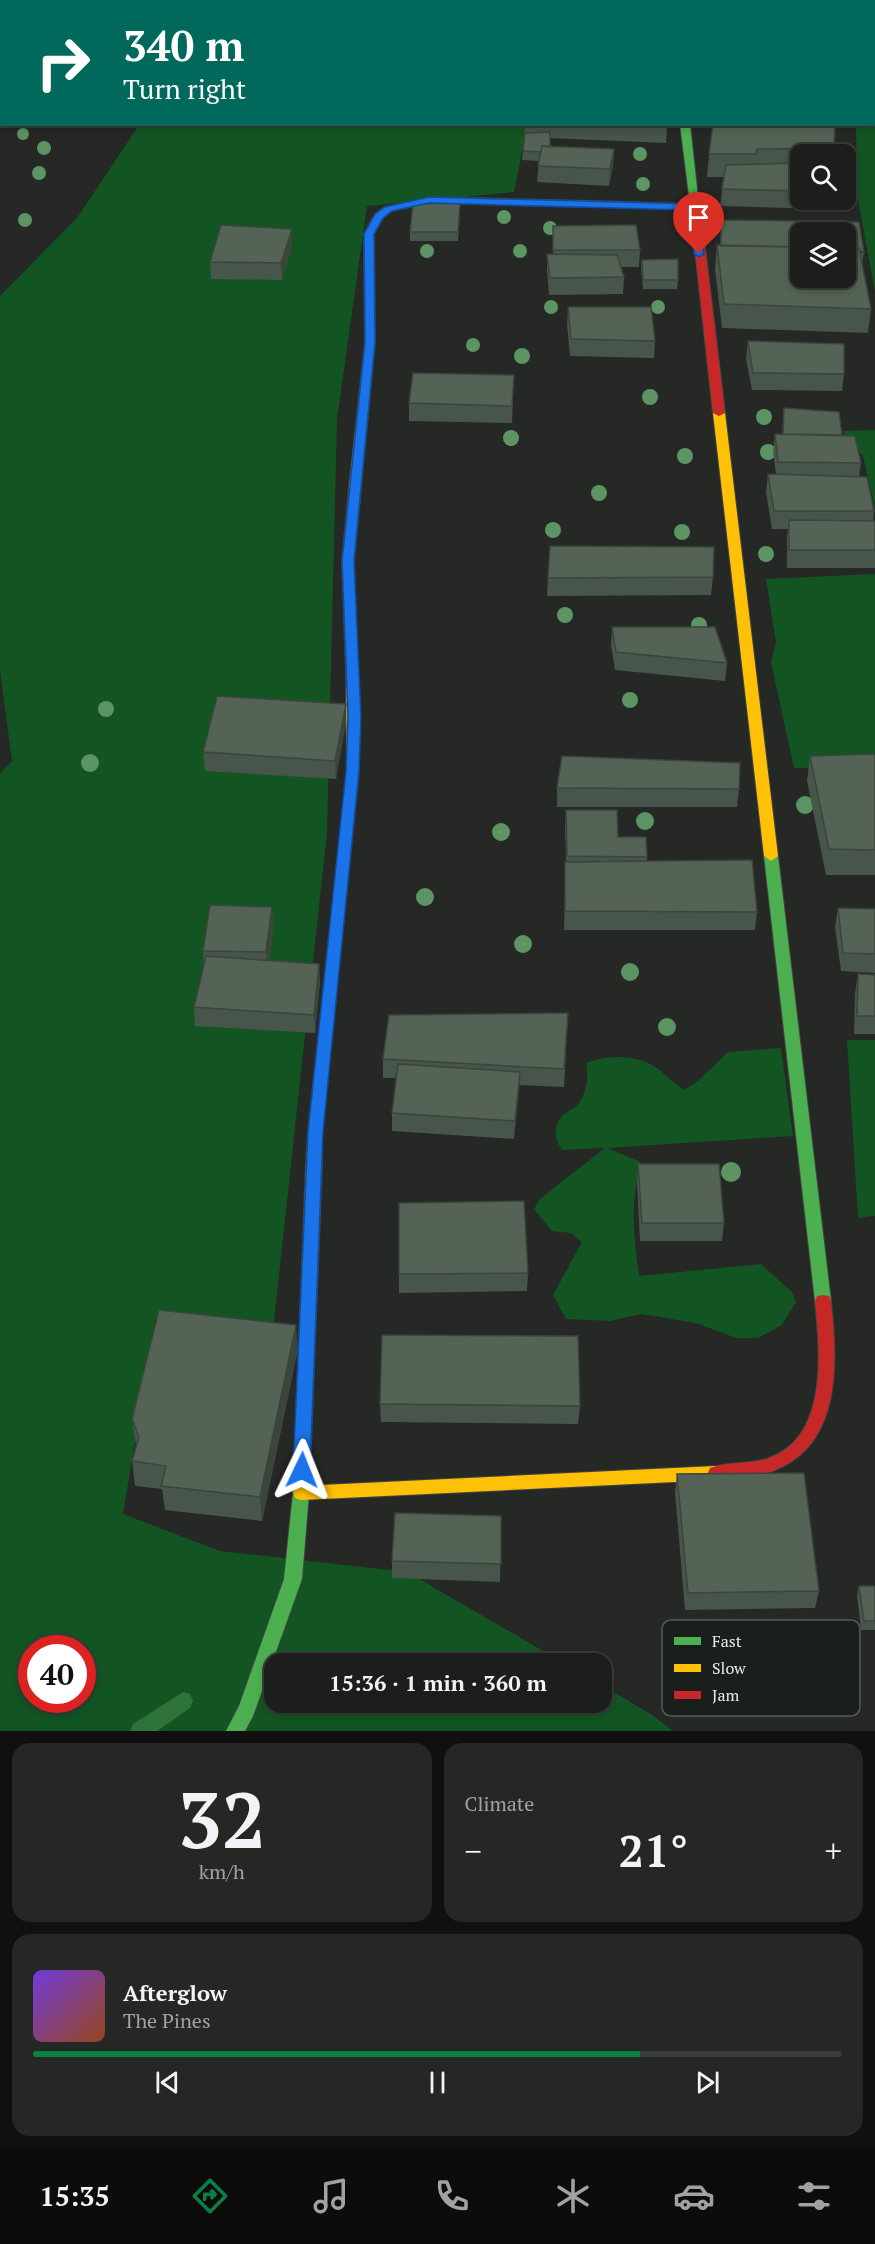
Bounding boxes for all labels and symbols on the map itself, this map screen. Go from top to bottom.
pin [673,192,724,254]
position arrow [270,1438,334,1502]
legend [662,1620,860,1716]
text: Fast [712,1630,742,1652]
speed limit sign: 40 [18,1635,96,1713]
text: Slow [712,1657,746,1679]
text: Jam [712,1684,740,1706]

